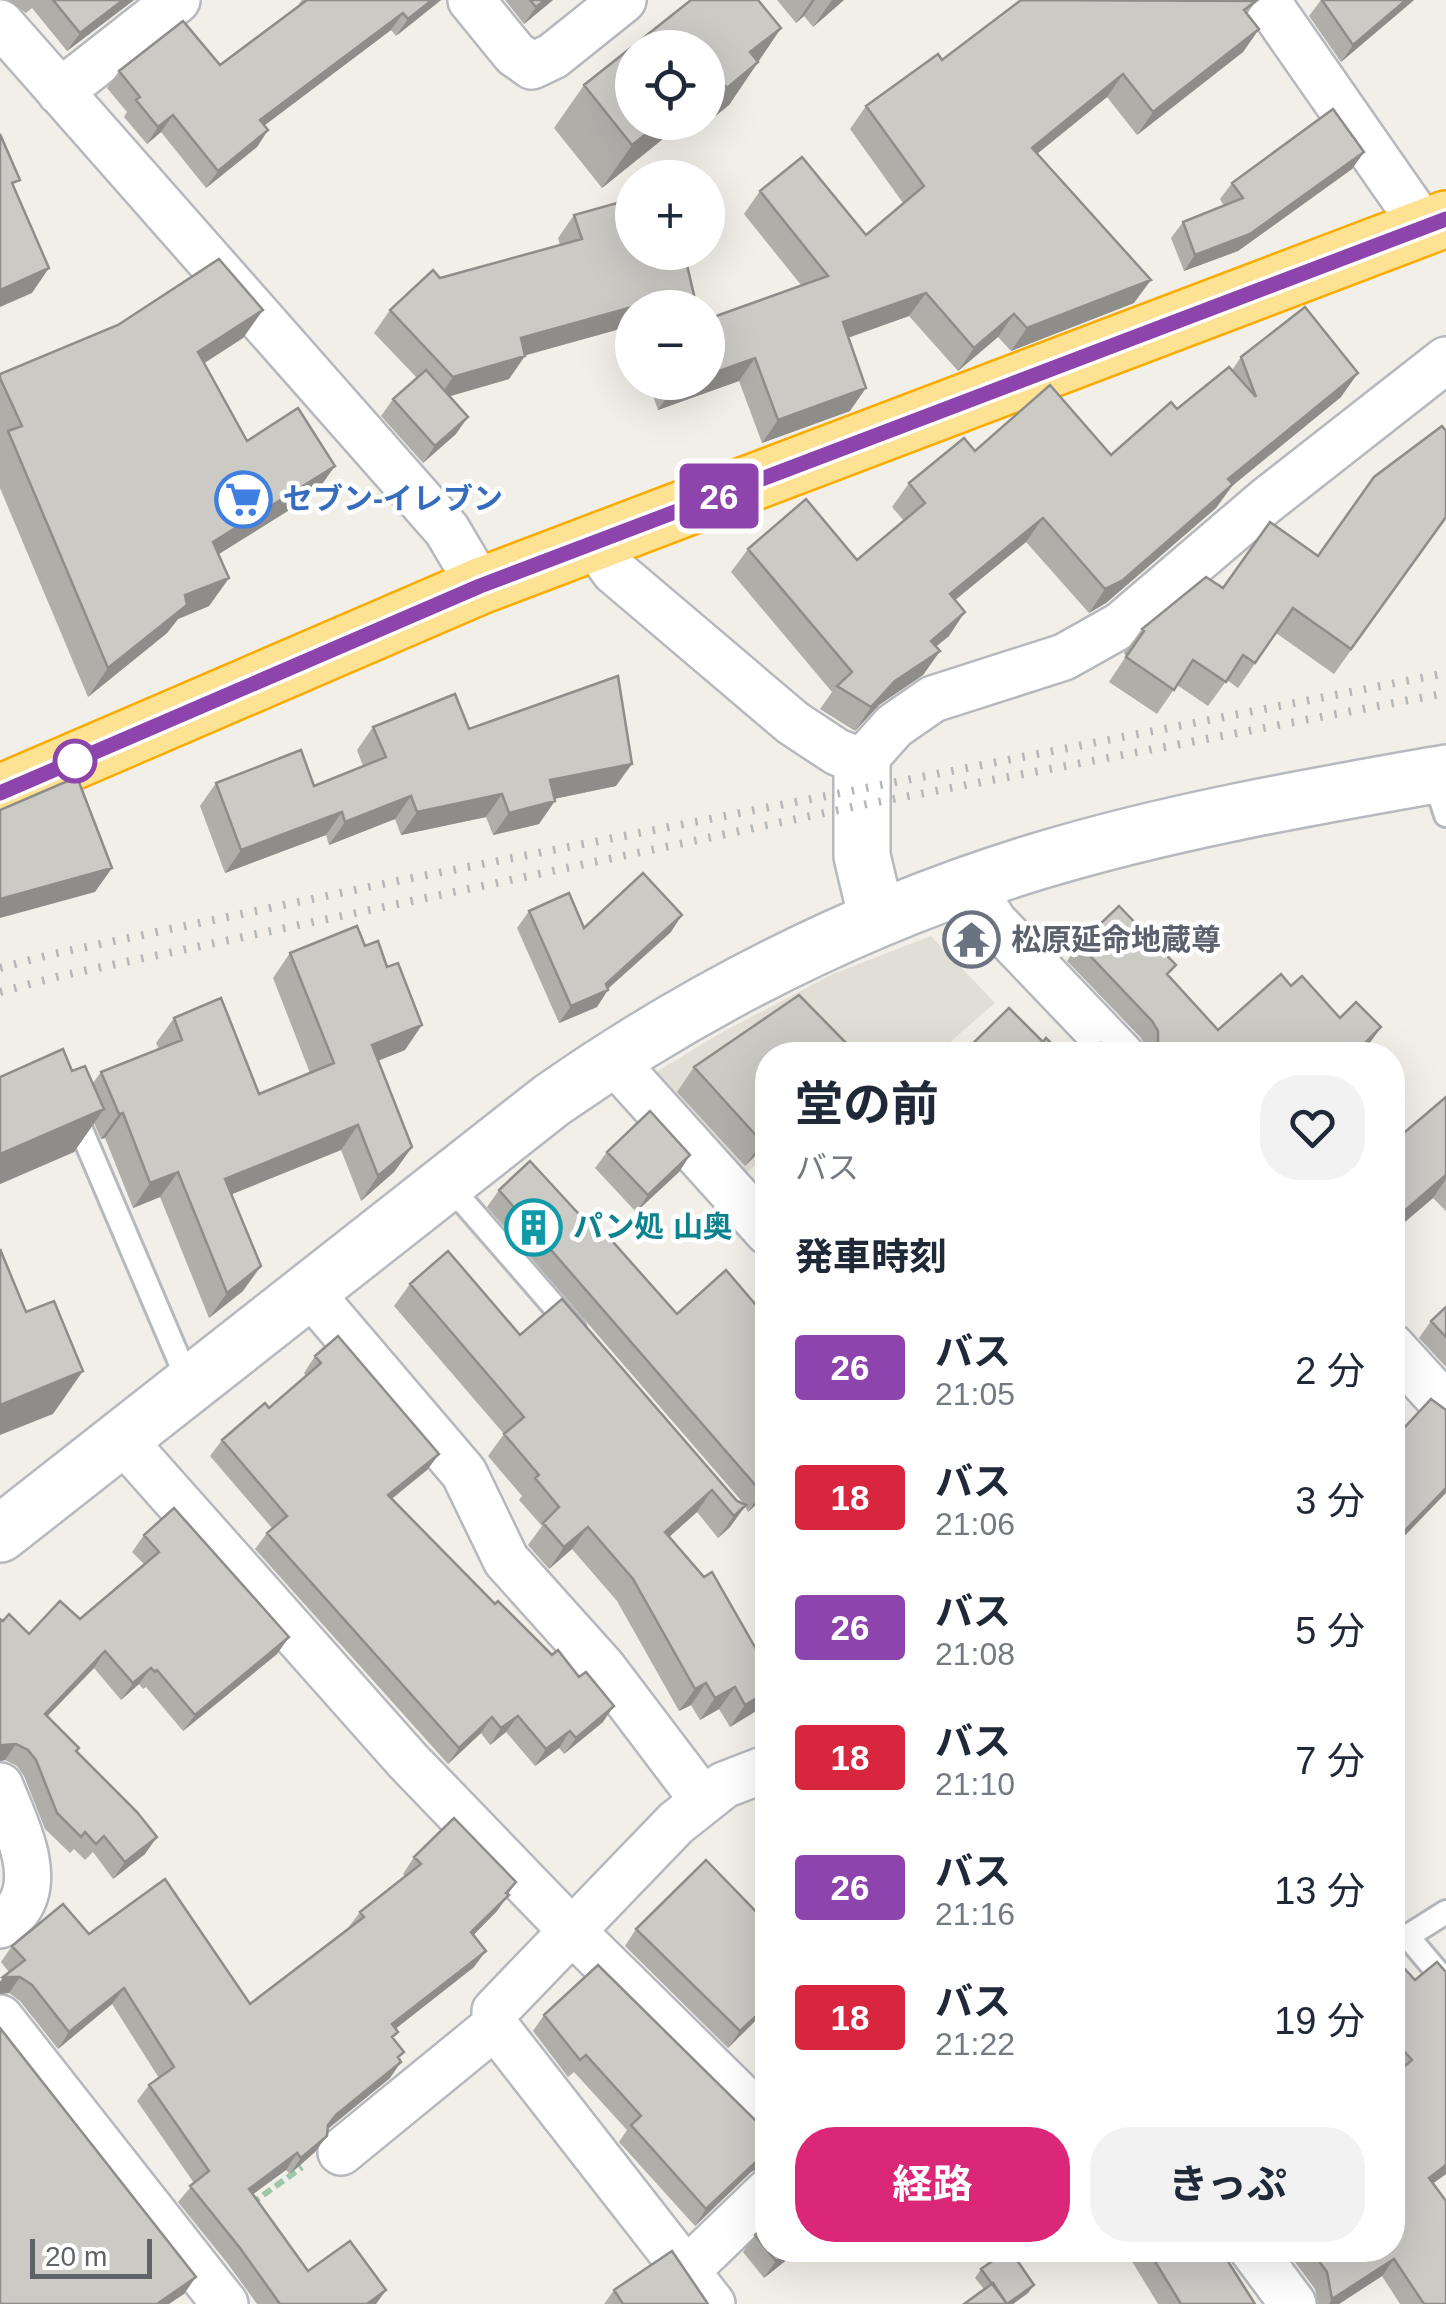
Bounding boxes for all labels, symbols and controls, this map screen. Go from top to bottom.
map controls [615,30,725,400]
button: locate [615,30,725,140]
button: + [615,160,725,270]
button: − [615,290,725,400]
line badge: 26 [674,464,764,528]
supermarket icon: セブン-イレブン [214,469,274,529]
text: 26 [700,477,738,516]
place label: セブン-イレブン [283,482,503,515]
unlabelled marker [54,740,96,782]
temple icon: 松原延命地蔵尊 [942,910,1002,970]
place label: 松原延命地蔵尊 [1011,923,1221,956]
button: heart [1260,1075,1365,1180]
text: 堂の前 [795,1078,939,1131]
text: バス [795,1150,859,1186]
building icon: パン処 山奥 [504,1197,564,1257]
place label: パン処 山奥 [573,1210,733,1243]
text: 発車時刻 [795,1236,947,1278]
text: バス [935,1331,1011,1373]
text: 26 [831,1348,869,1387]
text: 2 分 [1295,1350,1365,1392]
text: 21:05 [935,1376,1015,1412]
text: バス [935,1461,1011,1503]
text: 18 [831,1478,869,1517]
text: 3 分 [1295,1480,1365,1522]
text: 21:06 [935,1506,1015,1542]
text: バス [935,1591,1011,1633]
text: 26 [831,1608,869,1647]
text: 5 分 [1295,1610,1365,1652]
text: 21:08 [935,1636,1015,1672]
text: バス [935,1721,1011,1763]
text: 18 [831,1738,869,1777]
text: 7 分 [1295,1740,1365,1782]
text: 21:10 [935,1766,1015,1802]
text: バス [935,1851,1011,1893]
text: 26 [831,1868,869,1907]
text: 13 分 [1274,1870,1365,1912]
text: 21:16 [935,1896,1015,1932]
text: バス [935,1981,1011,2023]
text: 18 [831,1998,869,2037]
text: 19 分 [1274,2000,1365,2042]
text: 21:22 [935,2026,1015,2062]
button: 経路 [795,2127,1070,2242]
button: きっぷ [1090,2127,1365,2242]
scale bar [30,2234,152,2278]
text: 20 m [45,2241,107,2272]

